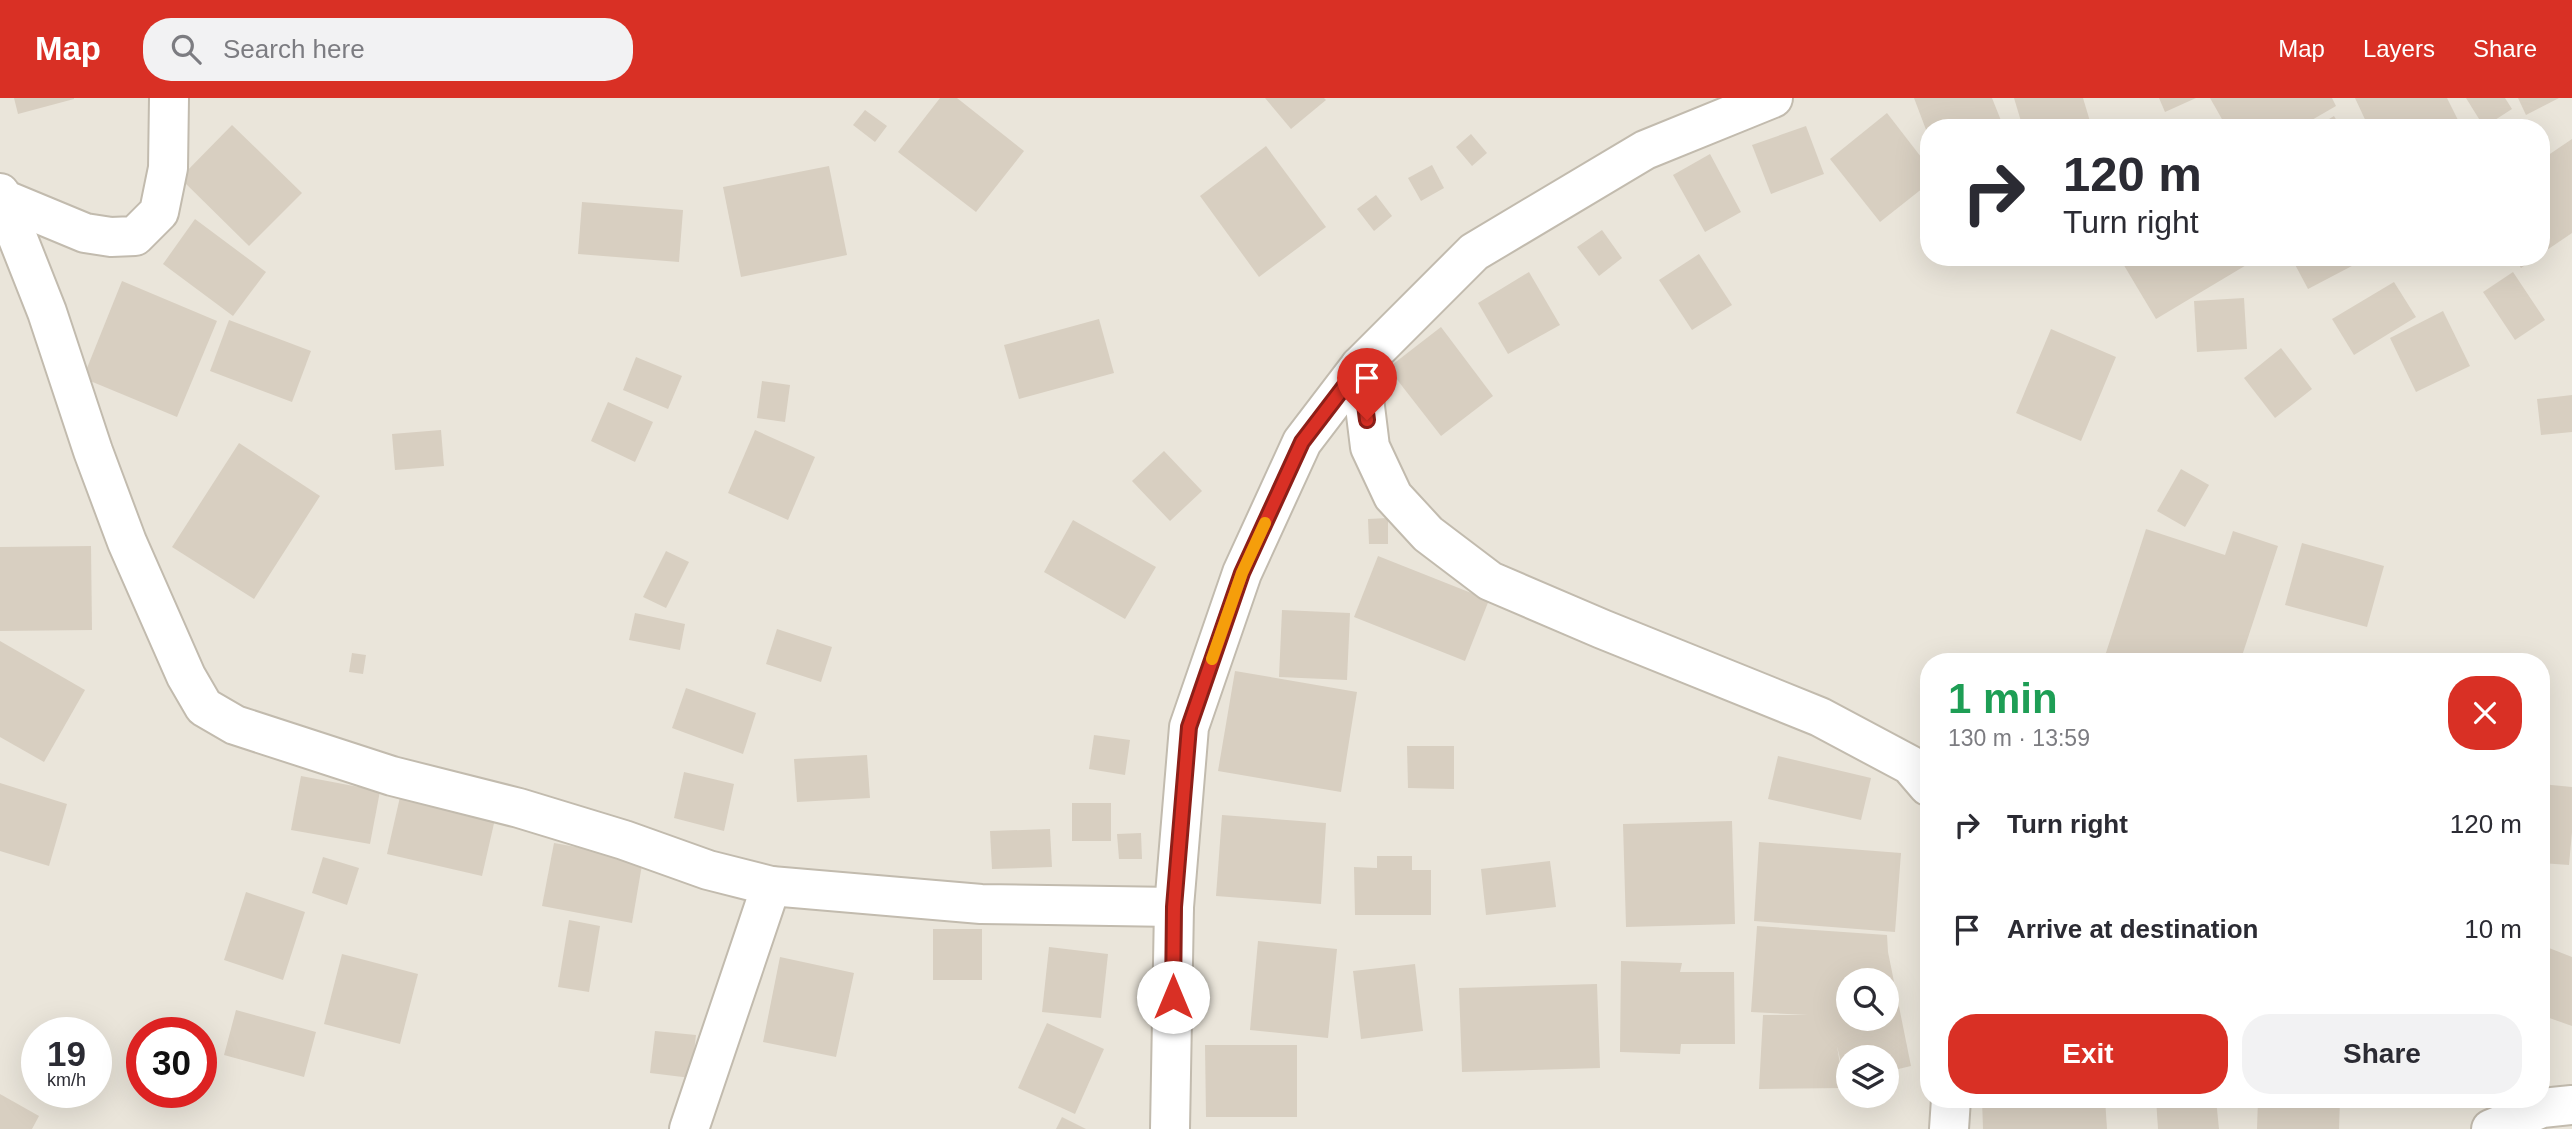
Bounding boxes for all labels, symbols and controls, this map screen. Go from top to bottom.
search box [143,18,633,81]
text: Map [35,30,101,67]
icon: search [167,30,205,68]
text: Search here [223,34,365,64]
text: Map [2278,35,2325,62]
text: Layers [2363,35,2435,62]
text: Share [2473,35,2537,62]
icon: right [1948,147,2039,238]
text: 120 m [2063,147,2202,201]
text: Turn right [2063,204,2199,240]
pin [1337,348,1397,420]
icon: arrive [1348,359,1386,397]
text: 1 min [1948,675,2058,722]
button: close [2448,676,2522,750]
text: 130 m · 13:59 [1948,725,2090,751]
icon: right [1948,806,1986,844]
text: Turn right [2007,809,2128,839]
text: 120 m [2450,809,2522,839]
icon: arrive [1948,911,1986,949]
text: Arrive at destination [2007,914,2258,944]
text: 10 m [2464,914,2522,944]
position arrow [1136,960,1210,1034]
map controls [1836,968,1899,1108]
button: search [1836,968,1899,1031]
button: Exit [1948,1014,2228,1094]
button: Share [2242,1014,2522,1094]
speed limit sign: 30 [126,1017,217,1108]
text: 19 [47,1034,86,1073]
button: layers [1836,1045,1899,1108]
text: km/h [47,1070,86,1090]

